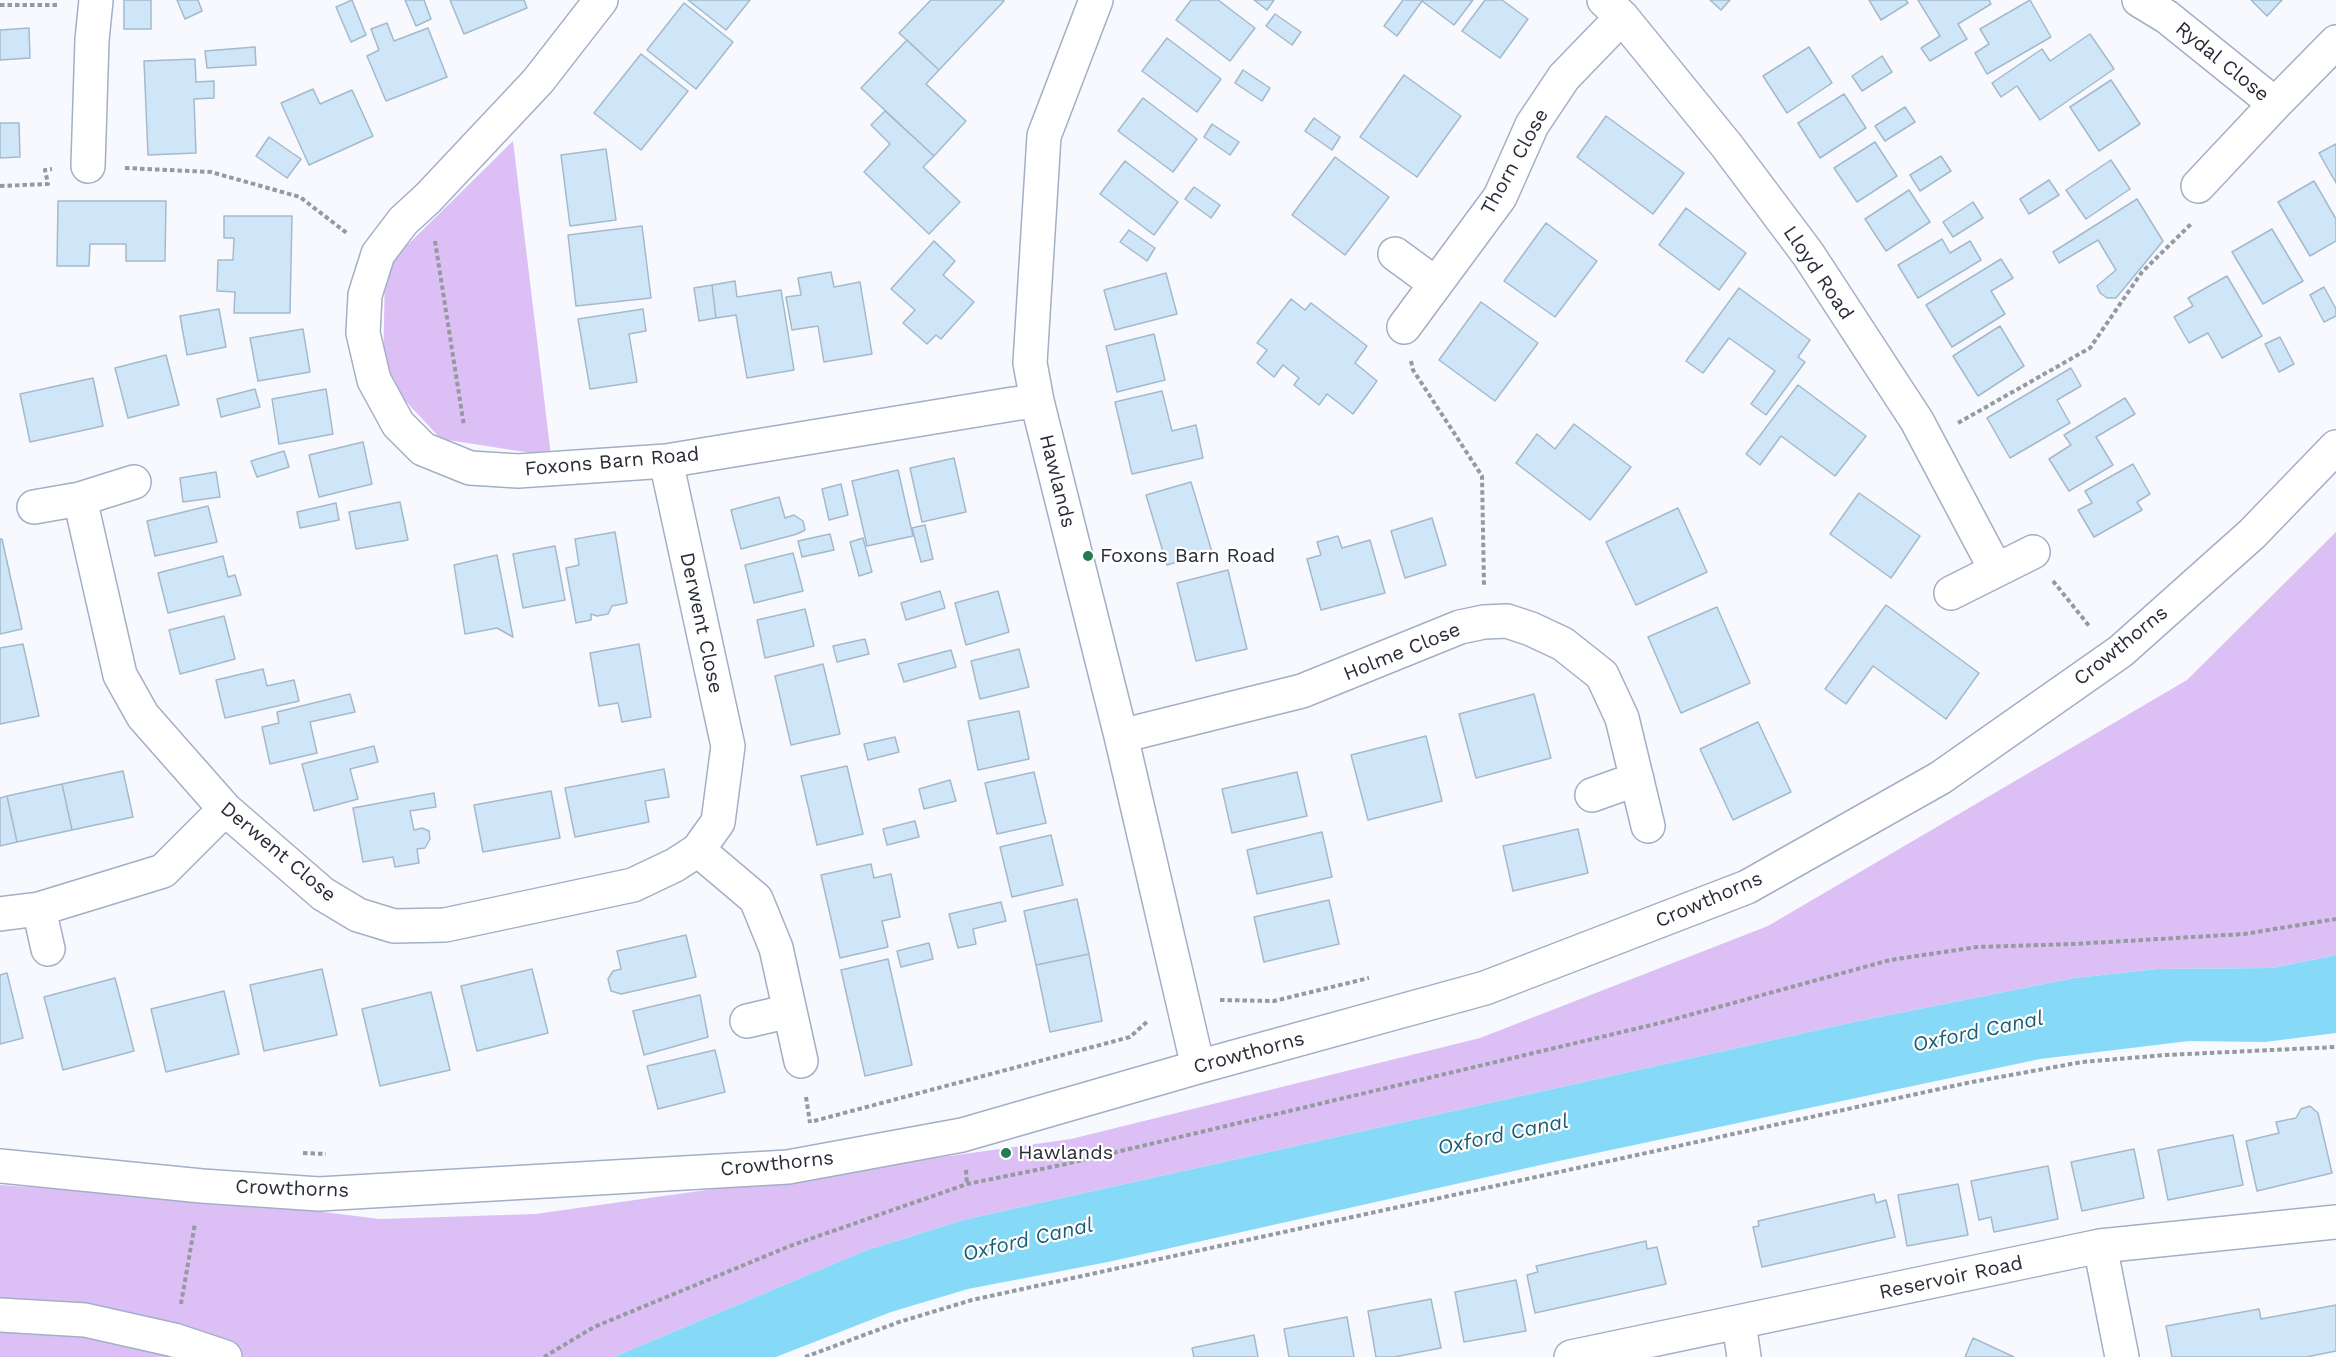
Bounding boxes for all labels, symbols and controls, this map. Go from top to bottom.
street label: Rydal Close [2170,17,2274,107]
street label: Thorn Close [1476,105,1554,219]
street label: Lloyd Road [1778,221,1858,325]
street label: Hawlands [1034,432,1080,530]
street label: Foxons Barn Road [524,442,700,482]
place label: Foxons Barn Road [1100,544,1275,568]
marker: Foxons Barn Road [1081,549,1095,563]
street label: Derwent Close [674,550,728,696]
street label: Crowthorns [2069,601,2173,691]
street label: Holme Close [1340,618,1464,686]
street label: Derwent Close [215,797,341,907]
street label: Crowthorns [1652,867,1766,933]
water label: Oxford Canal [1910,1006,2046,1058]
street label: Crowthorns [1191,1027,1307,1079]
water label: Oxford Canal [1435,1109,1571,1161]
place label: Hawlands [1018,1141,1113,1165]
street label: Crowthorns [719,1146,835,1182]
marker: Hawlands [999,1146,1013,1160]
street label: Crowthorns [235,1175,349,1203]
water label: Oxford Canal [960,1213,1096,1267]
street label: Reservoir Road [1877,1251,2025,1305]

